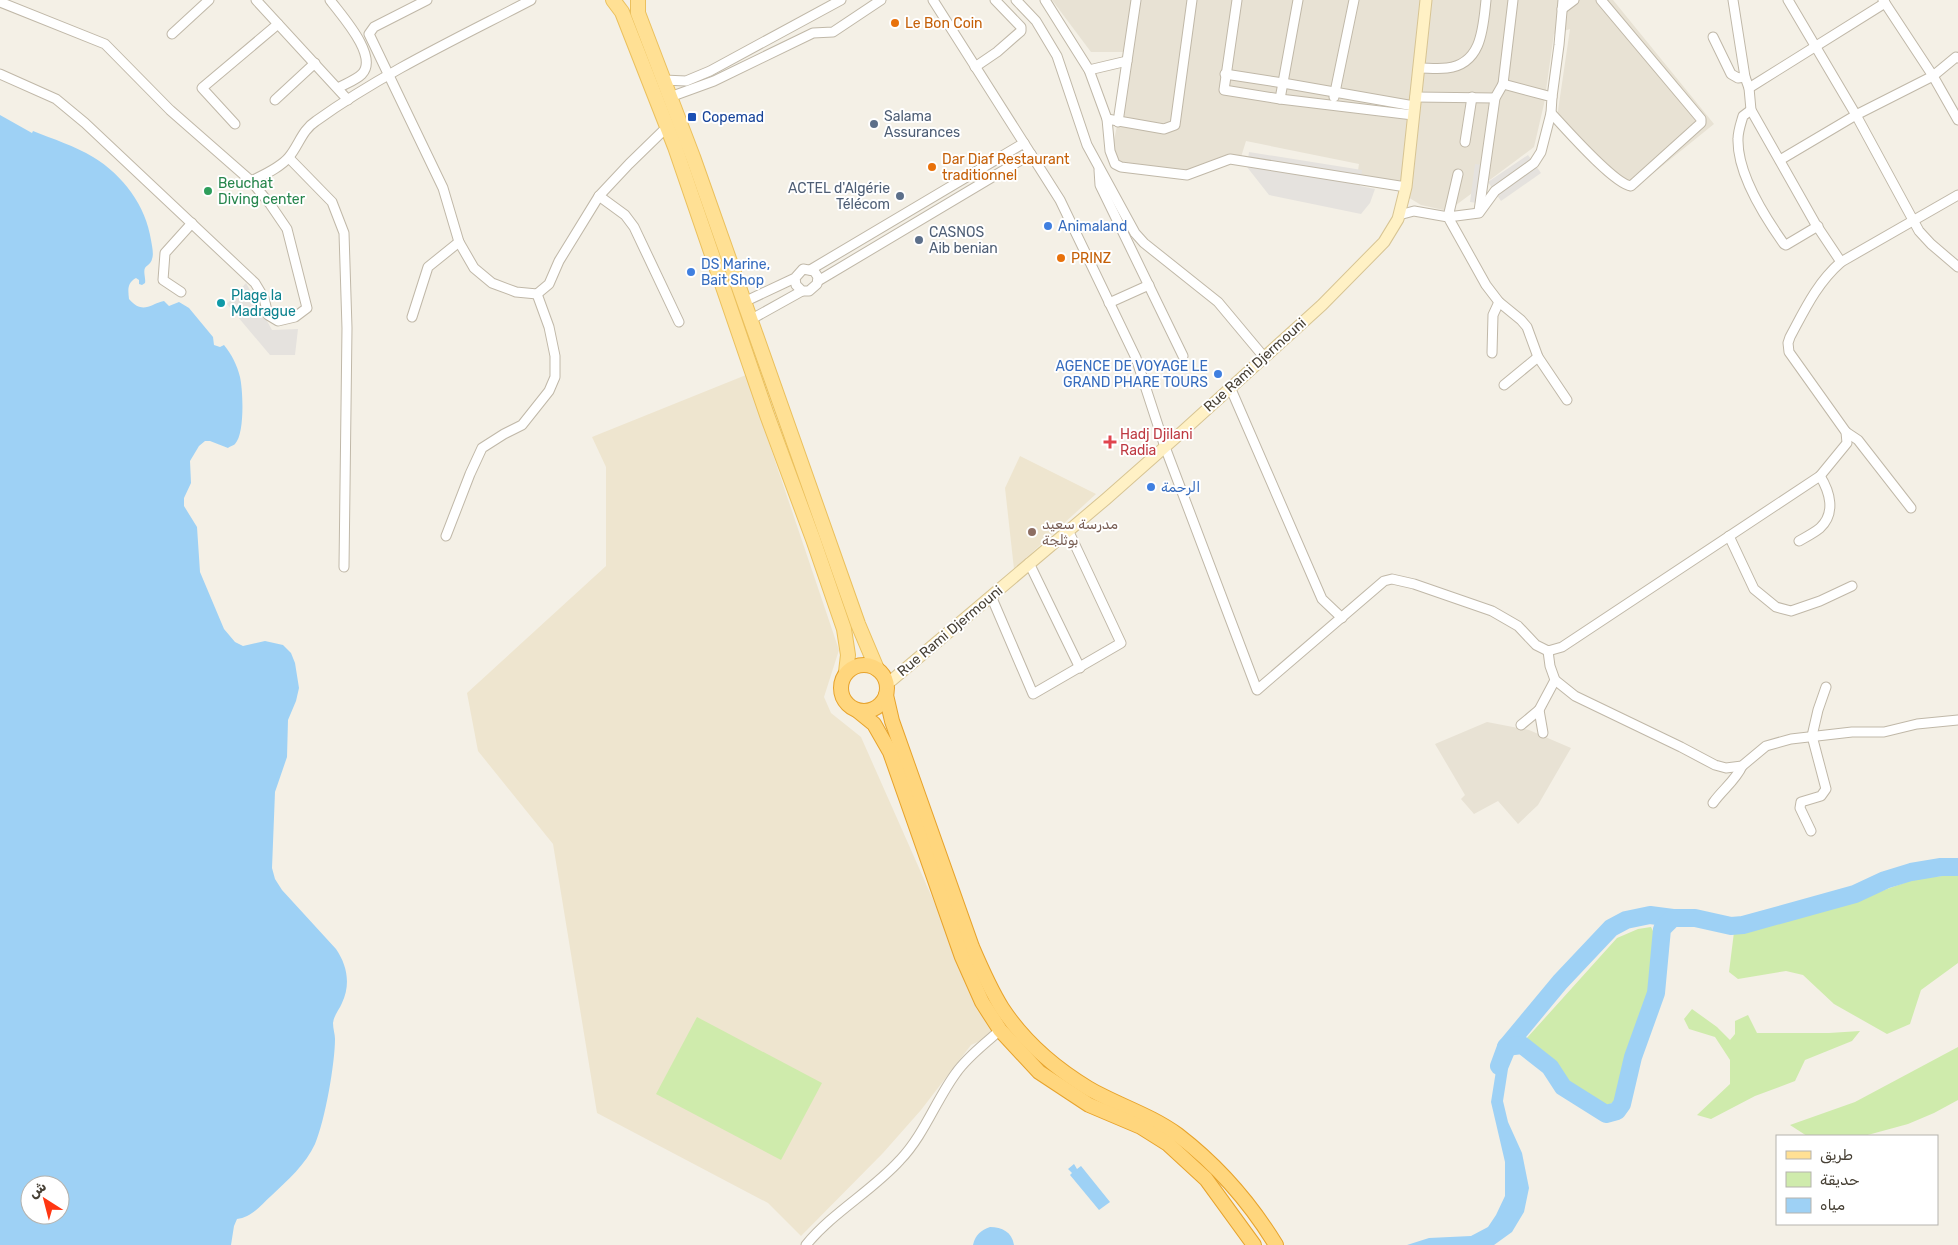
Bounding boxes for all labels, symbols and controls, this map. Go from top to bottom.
place label: Le Bon Coin [905,15,983,32]
marker: Le Bon Coin [889,17,901,29]
place label: Salama Assurances [884,108,960,141]
place label: Copemad [702,109,764,126]
marker: Copemad [686,111,698,123]
marker: Salama Assurances [868,118,880,130]
place label: Dar Diaf Restaurant traditionnel [942,151,1070,184]
marker: Dar Diaf Restaurant traditionnel [926,161,938,173]
place label: Beuchat Diving center [218,175,306,208]
place label: ACTEL d'Algérie Télécom [788,180,890,213]
marker: Beuchat Diving center [202,185,214,197]
marker: ACTEL d'Algérie Télécom [894,190,906,202]
place label: Animaland [1058,218,1127,235]
marker: Animaland [1042,220,1054,232]
place label: CASNOS Aib benian [929,224,998,257]
marker: CASNOS Aib benian [913,234,925,246]
place label: PRINZ [1071,250,1111,267]
marker: PRINZ [1055,252,1067,264]
place label: DS Marine, Bait Shop [701,256,770,289]
marker: DS Marine, Bait Shop [685,266,697,278]
place label: Plage la Madrague [231,287,296,320]
marker: Plage la Madrague [215,297,227,309]
street label: Rue Rami Djermouni [1200,314,1310,416]
place label: AGENCE DE VOYAGE LE GRAND PHARE TOURS [1056,358,1208,391]
marker: AGENCE DE VOYAGE LE GRAND PHARE TOURS [1212,368,1224,380]
place label: Hadj Djilani Radia [1120,426,1193,459]
marker: Hadj Djilani Radia [1104,436,1116,448]
place label: الرحمة [1161,479,1200,496]
marker: الرحمة [1145,481,1157,493]
place label: مدرسة سعيد بوثلجة [1042,516,1118,549]
marker: مدرسة سعيد بوثلجة [1026,526,1038,538]
street label: Rue Rami Djermouni [894,582,1006,680]
legend [1776,1135,1938,1225]
text: طريق [1820,1146,1853,1164]
text: حديقة [1820,1171,1860,1189]
north arrow [20,1175,70,1225]
text: ش [25,1178,50,1202]
text: مياه [1820,1196,1845,1214]

